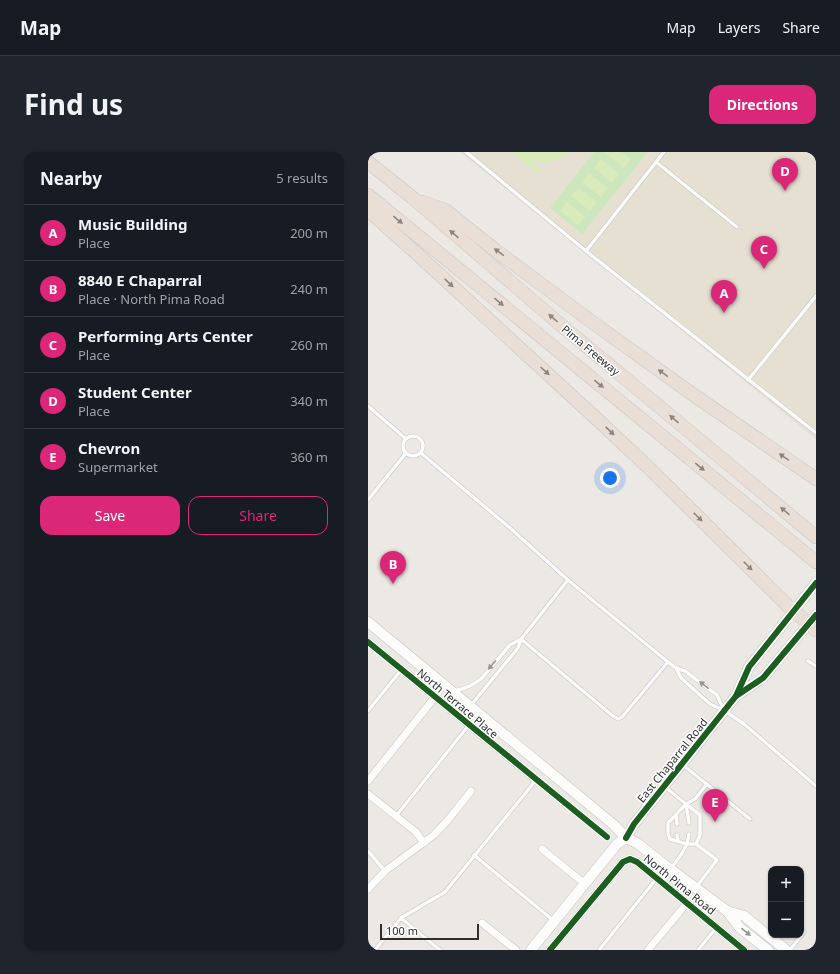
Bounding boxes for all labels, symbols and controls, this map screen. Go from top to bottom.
text: Map [20,15,61,41]
text: Map [667,18,696,37]
text: Layers [718,18,760,37]
text: Share [782,18,820,37]
text: Find us [24,85,123,123]
button: Directions [709,85,816,124]
pin: D [772,158,798,191]
text: Nearby [40,167,102,190]
text: 5 results [276,169,328,187]
text: Music Building [78,214,187,234]
one-way arrow [393,215,404,224]
text: A [49,224,58,242]
text: 200 m [290,224,328,242]
one-way arrow [448,229,459,238]
text: Place [78,234,110,252]
pin: C [751,236,777,269]
one-way arrow [493,248,504,256]
text: 8840 E Chaparral [78,270,202,290]
one-way arrow [444,278,454,288]
text: B [49,280,57,298]
text: 240 m [290,280,328,298]
pin: A [711,280,737,313]
text: Place · North Pima Road [78,290,225,308]
one-way arrow [493,298,504,307]
one-way arrow [547,314,558,323]
street label: Pima Freeway [559,321,623,379]
text: Performing Arts Center [78,326,253,346]
text: C [49,336,57,354]
text: 260 m [290,336,328,354]
text: Place [78,346,110,364]
one-way arrow [540,366,550,375]
one-way arrow [658,369,669,377]
one-way arrow [594,380,605,389]
text: Student Center [78,382,192,402]
text: D [48,392,58,410]
text: 340 m [290,392,328,410]
text: Place [78,402,110,420]
one-way arrow [669,415,680,424]
one-way arrow [605,426,615,436]
text: Chevron [78,438,140,458]
text: E [49,448,57,466]
text: 360 m [290,448,328,466]
one-way arrow [779,453,789,461]
text: Supermarket [78,458,158,476]
one-way arrow [694,462,705,471]
your location [600,468,620,488]
button: Save [40,496,180,535]
button: Share [188,496,328,535]
one-way arrow [780,506,790,515]
one-way arrow [693,512,703,522]
pin: B [380,551,406,584]
one-way arrow [743,561,753,571]
one-way arrow [488,660,497,671]
street label: North Terrace Place [414,665,502,741]
one-way arrow [699,681,710,690]
street label: East Chaparral Road [633,715,711,805]
pin: E [702,789,728,822]
street label: North Pima Road [641,850,719,918]
map controls [768,866,804,938]
button: + [768,866,804,902]
button: − [768,902,804,938]
scale bar [380,922,479,941]
text: 100 m [386,923,418,938]
one-way arrow [740,928,751,937]

